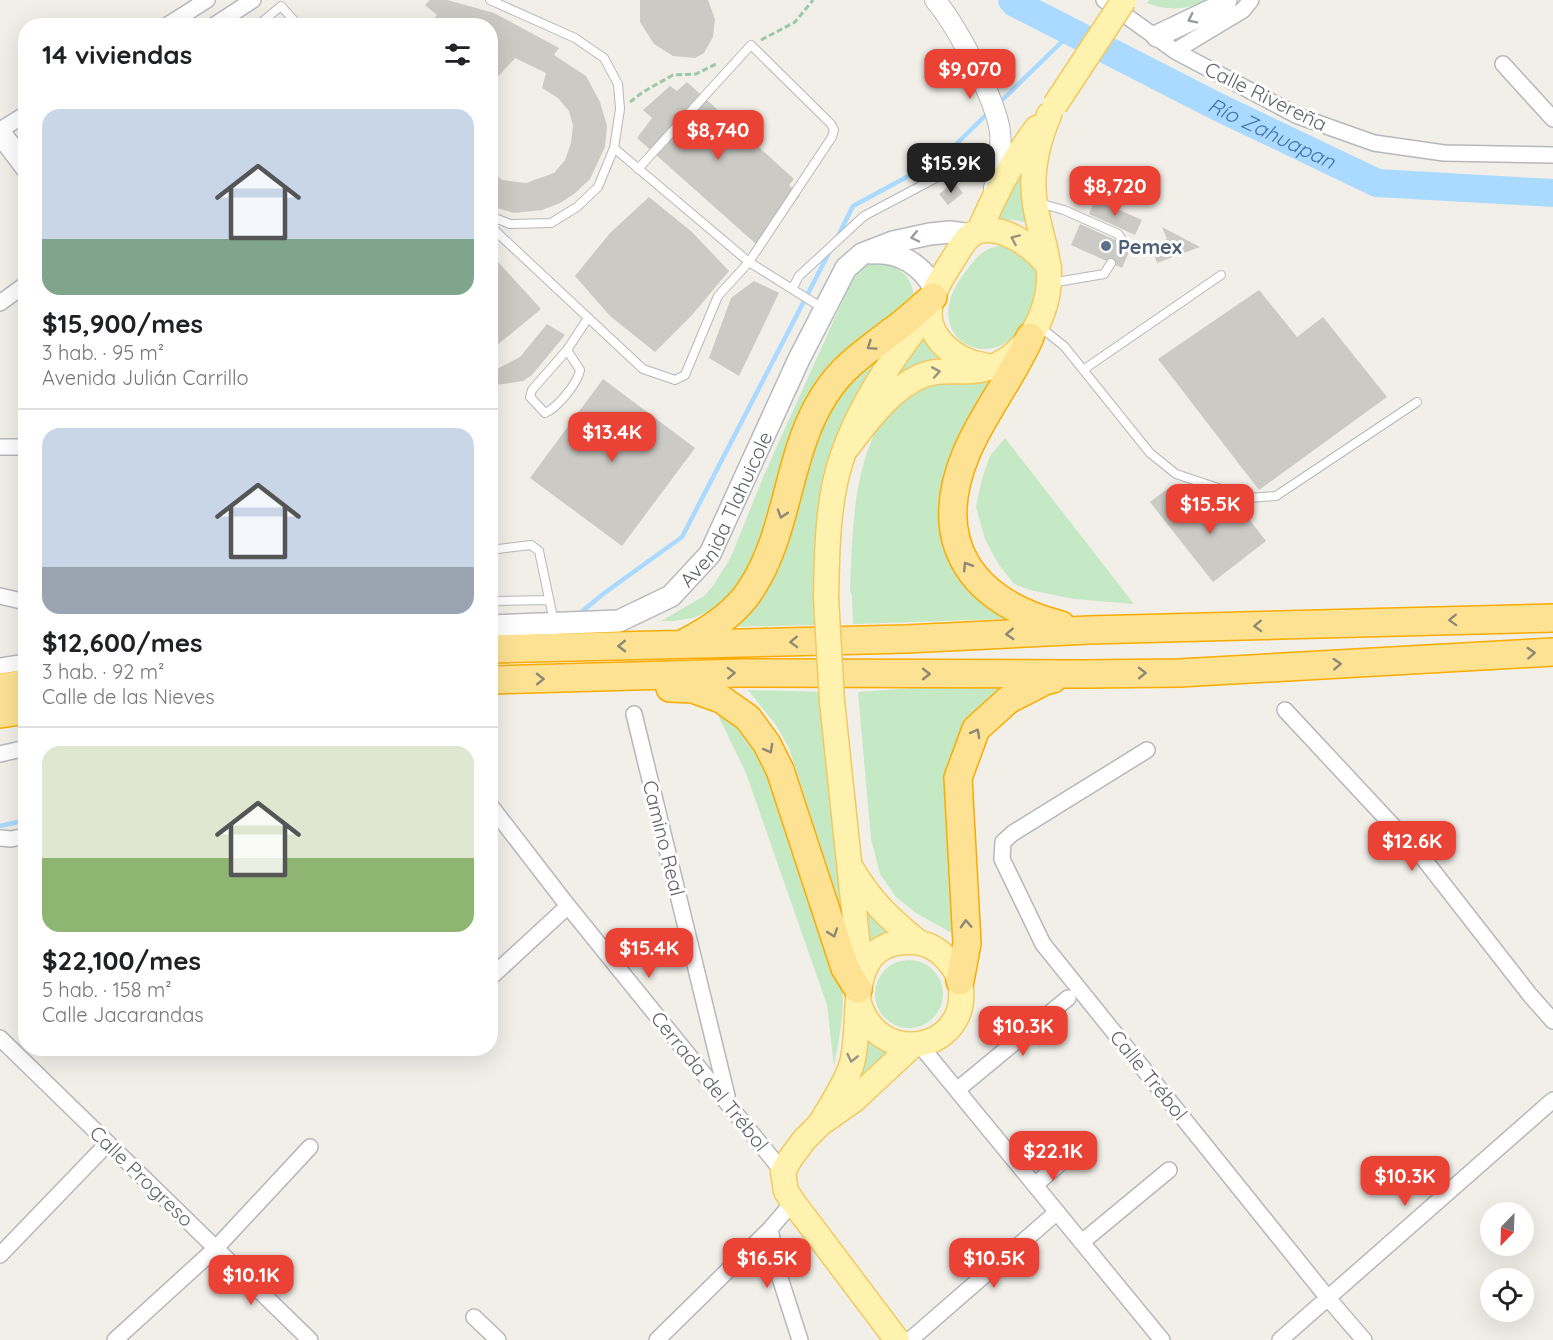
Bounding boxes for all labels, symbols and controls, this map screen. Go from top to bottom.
one-way arrow [1188,12,1199,23]
text: 14 viviendas [42,38,192,71]
icon: filters [441,38,474,71]
pin: $9,070 [921,49,1019,100]
text: $9,070 [938,56,1002,81]
street label: Calle Rivereña [1201,56,1331,136]
water label: Río Zahuapan [1204,91,1340,174]
pin: $8,740 [669,110,767,161]
text: $8,740 [687,117,749,142]
pin: $15.9K [902,143,1000,194]
icon: home [204,148,312,256]
text: $15.9K [921,150,981,175]
pin: $8,720 [1066,166,1164,217]
text: $8,720 [1083,173,1147,198]
one-way arrow [910,229,920,242]
one-way arrow [1010,234,1021,246]
place label: Pemex [1118,234,1182,259]
marker: Pemex [1099,239,1113,253]
text: $15,900/mes [42,307,203,340]
one-way arrow [866,339,877,350]
text: 3 hab. · 95 m² [42,340,164,365]
text: Avenida Julián Carrillo [42,365,248,390]
one-way arrow [931,366,941,379]
pin: $13.4K [563,412,661,463]
text: $13.4K [582,419,642,444]
street label: Avenida Tlahuicole [674,427,777,592]
icon: home [204,467,312,575]
pin: $15.5K [1161,484,1259,535]
text: $15.5K [1180,491,1240,516]
one-way arrow [777,508,789,519]
one-way arrow [963,562,975,572]
one-way arrow [1448,614,1457,627]
one-way arrow [1253,620,1262,632]
text: $12,600/mes [42,626,203,659]
one-way arrow [1005,627,1014,640]
one-way arrow [789,636,798,648]
one-way arrow [617,640,626,653]
one-way arrow [1527,647,1536,660]
one-way arrow [1332,658,1341,671]
text: 3 hab. · 92 m² [42,659,164,684]
one-way arrow [726,667,735,680]
one-way arrow [1137,667,1146,679]
one-way arrow [921,668,930,680]
one-way arrow [535,673,544,686]
text: Calle de las Nieves [42,684,215,709]
one-way arrow [969,729,980,739]
one-way arrow [762,743,773,753]
street label: Camino Real [638,778,690,898]
icon: home [204,785,312,893]
pin: $12.6K [1363,821,1461,872]
text: $12.6K [1382,828,1442,853]
one-way arrow [960,919,973,928]
one-way arrow [826,927,838,938]
pin: $15.4K [600,928,698,979]
text: $15.4K [619,935,679,960]
text: $22,100/mes [42,944,201,977]
text: 5 hab. · 158 m² [42,977,172,1002]
text: Calle Jacarandas [42,1002,204,1027]
street label: Cerrada del Trébol [646,1006,774,1156]
pin: $10.3K [974,1006,1072,1057]
text: $10.3K [993,1013,1053,1038]
street label: Calle Trébol [1105,1025,1193,1125]
one-way arrow [846,1053,859,1063]
street label: Calle Progreso [85,1120,199,1232]
pin: $22.1K [1004,1131,1102,1182]
text: $22.1K [1023,1138,1083,1163]
pin: $10.3K [1356,1156,1454,1207]
text: $10.3K [1375,1163,1435,1188]
north arrow [1480,1202,1534,1256]
map controls [1480,1202,1534,1322]
pin: $16.5K [718,1238,816,1289]
pin: $10.5K [945,1238,1043,1289]
text: $16.5K [737,1245,797,1270]
text: $10.5K [963,1245,1025,1270]
pin: $10.1K [202,1255,300,1306]
text: $10.1K [223,1262,279,1287]
button: locate [1480,1268,1534,1322]

